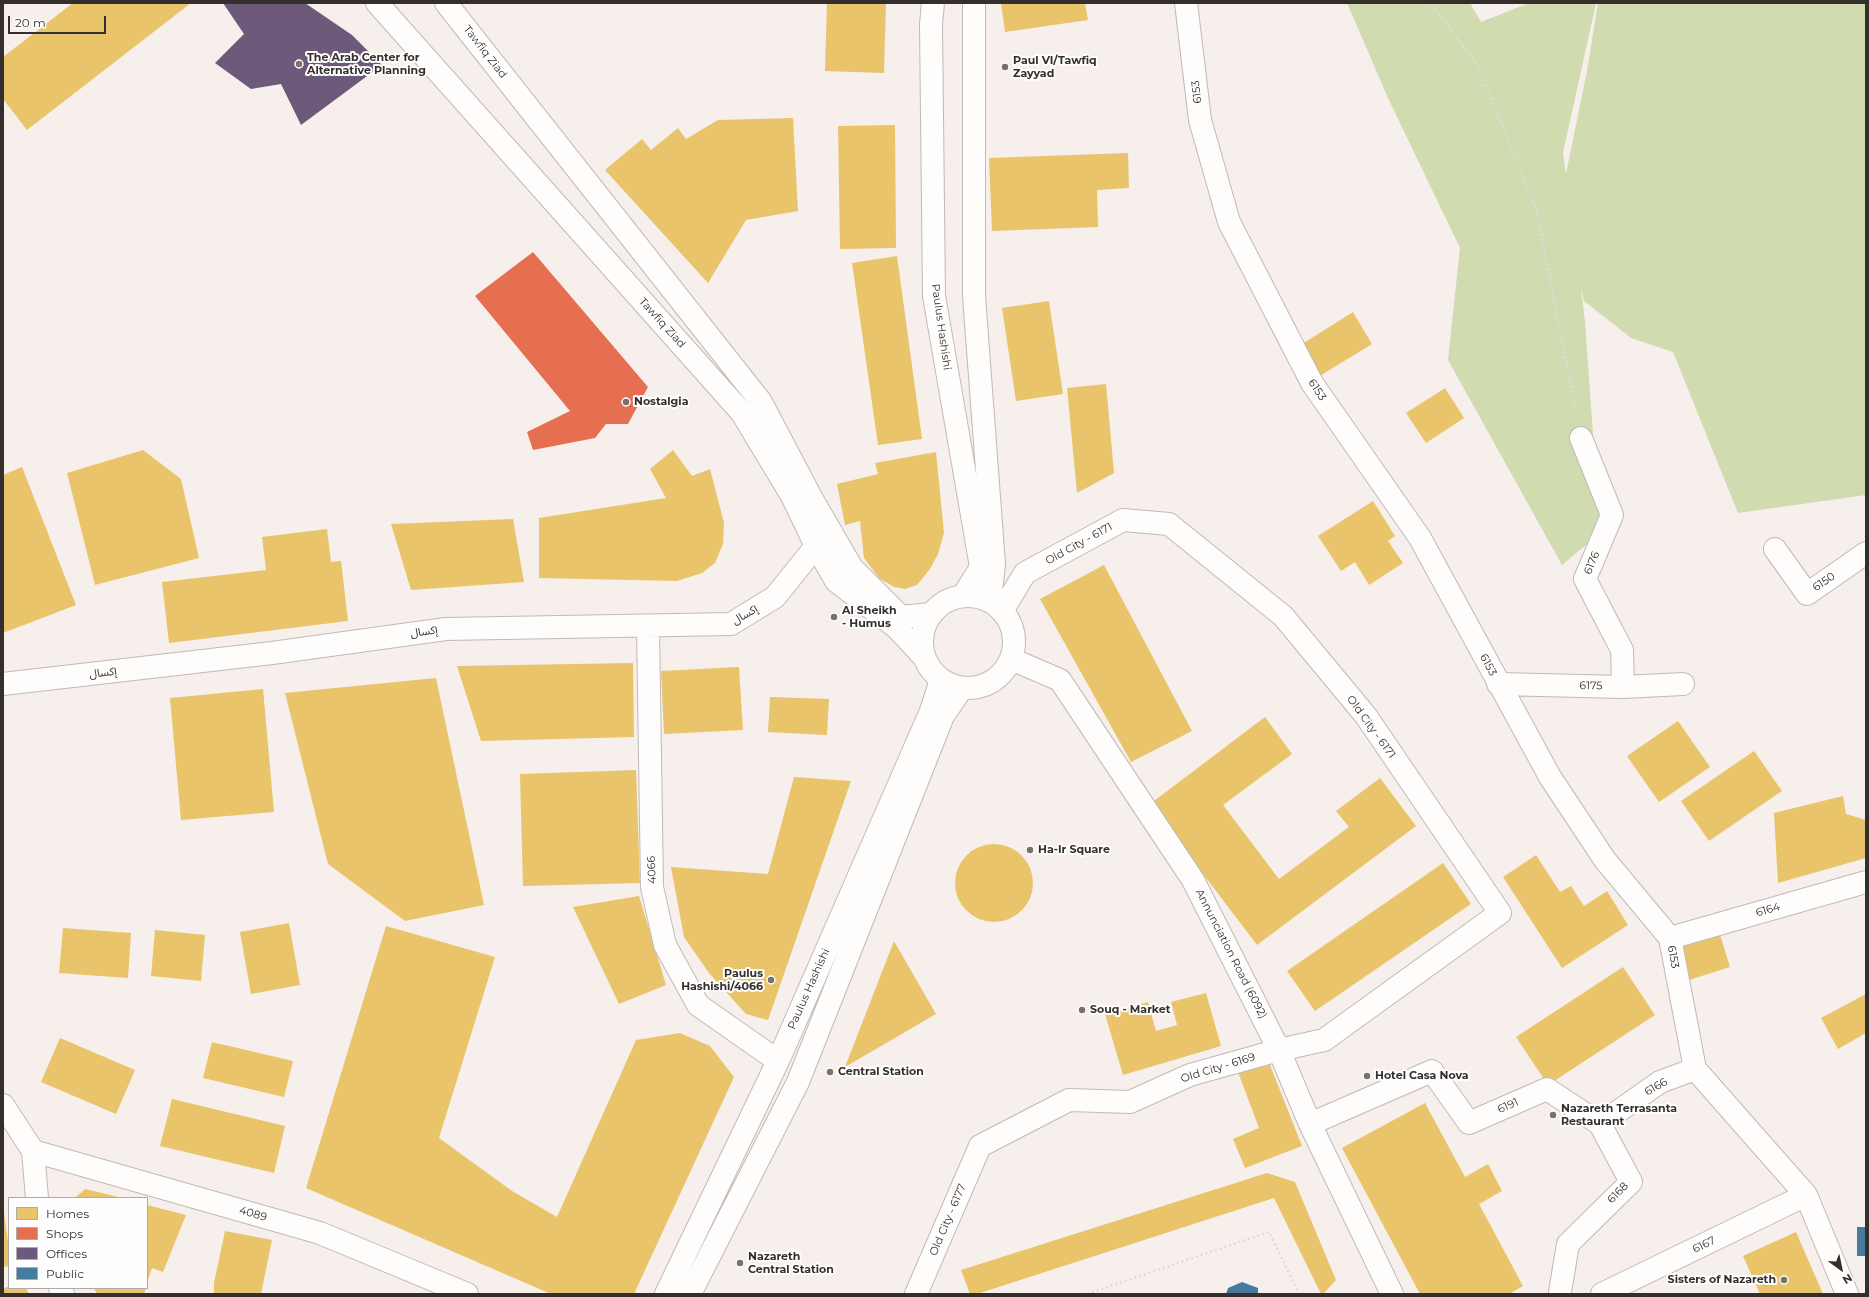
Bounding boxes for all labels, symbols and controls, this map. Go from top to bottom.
scale bar [10,8,108,34]
text: 20 m [15,15,46,30]
street label: Tawfiq Ziad [460,23,510,81]
place label: The Arab Center for Alternative Planning [307,51,426,77]
place label: Paul VI/Tawfiq Zayyad [1013,54,1097,80]
marker: The Arab Center for Alternative Planning [294,59,304,69]
marker: Paul VI/Tawfiq Zayyad [1000,62,1010,72]
street label: 6153 [1189,80,1205,104]
street label: Paulus Hashishi [928,283,954,371]
street label: Tawfiq Ziad [636,295,688,351]
street label: 6153 [1305,377,1329,403]
place label: Nostalgia [634,395,688,409]
marker: Nostalgia [621,397,631,407]
street label: Old City - 6171 [1043,520,1115,568]
street label: 6176 [1581,550,1603,576]
street label: 6150 [1810,570,1838,594]
street label: إكسال [730,602,760,628]
place label: Al Sheikh - Humus [842,604,897,630]
marker: Al Sheikh - Humus [829,612,839,622]
street label: إكسال [410,624,438,640]
street label: 6153 [1477,652,1499,678]
street label: إكسال [89,665,117,681]
street label: 6175 [1579,679,1603,693]
street label: Old City - 6171 [1344,693,1398,761]
place label: Ha-Ir Square [1038,843,1110,857]
marker: Ha-Ir Square [1025,845,1035,855]
street label: 4066 [645,856,659,884]
street label: Annunciation Road (6092) [1193,887,1269,1021]
street label: 6164 [1754,900,1782,920]
street label: 6153 [1664,944,1682,970]
street label: Paulus Hashishi [785,946,833,1032]
place label: Paulus Hashishi/4066 [681,967,763,993]
marker: Paulus Hashishi/4066 [766,975,776,985]
place label: Souq - Market [1090,1003,1171,1017]
marker: Souq - Market [1077,1005,1087,1015]
street label: Old City - 6169 [1179,1050,1257,1086]
place label: Central Station [838,1065,924,1079]
marker: Central Station [825,1067,835,1077]
place label: Hotel Casa Nova [1375,1069,1469,1083]
marker: Hotel Casa Nova [1362,1071,1372,1081]
street label: 6166 [1642,1075,1670,1099]
street label: 6191 [1496,1096,1520,1116]
place label: Nazareth Terrasanta Restaurant [1561,1102,1677,1128]
marker: Nazareth Terrasanta Restaurant [1548,1110,1558,1120]
street label: 6168 [1605,1180,1631,1206]
street label: Old City - 6177 [927,1182,969,1258]
legend [8,1197,148,1289]
street label: 4089 [238,1204,268,1224]
text: Homes [46,1206,89,1221]
text: Shops [46,1226,83,1241]
street label: 6167 [1690,1234,1718,1256]
text: Offices [46,1246,87,1261]
north arrow [1821,1249,1861,1289]
place label: Nazareth Central Station [748,1250,834,1276]
marker: Nazareth Central Station [735,1258,745,1268]
text: Public [46,1266,84,1281]
text: N [1840,1271,1855,1287]
place label: Sisters of Nazareth [1668,1273,1776,1287]
marker: Sisters of Nazareth [1779,1275,1789,1285]

